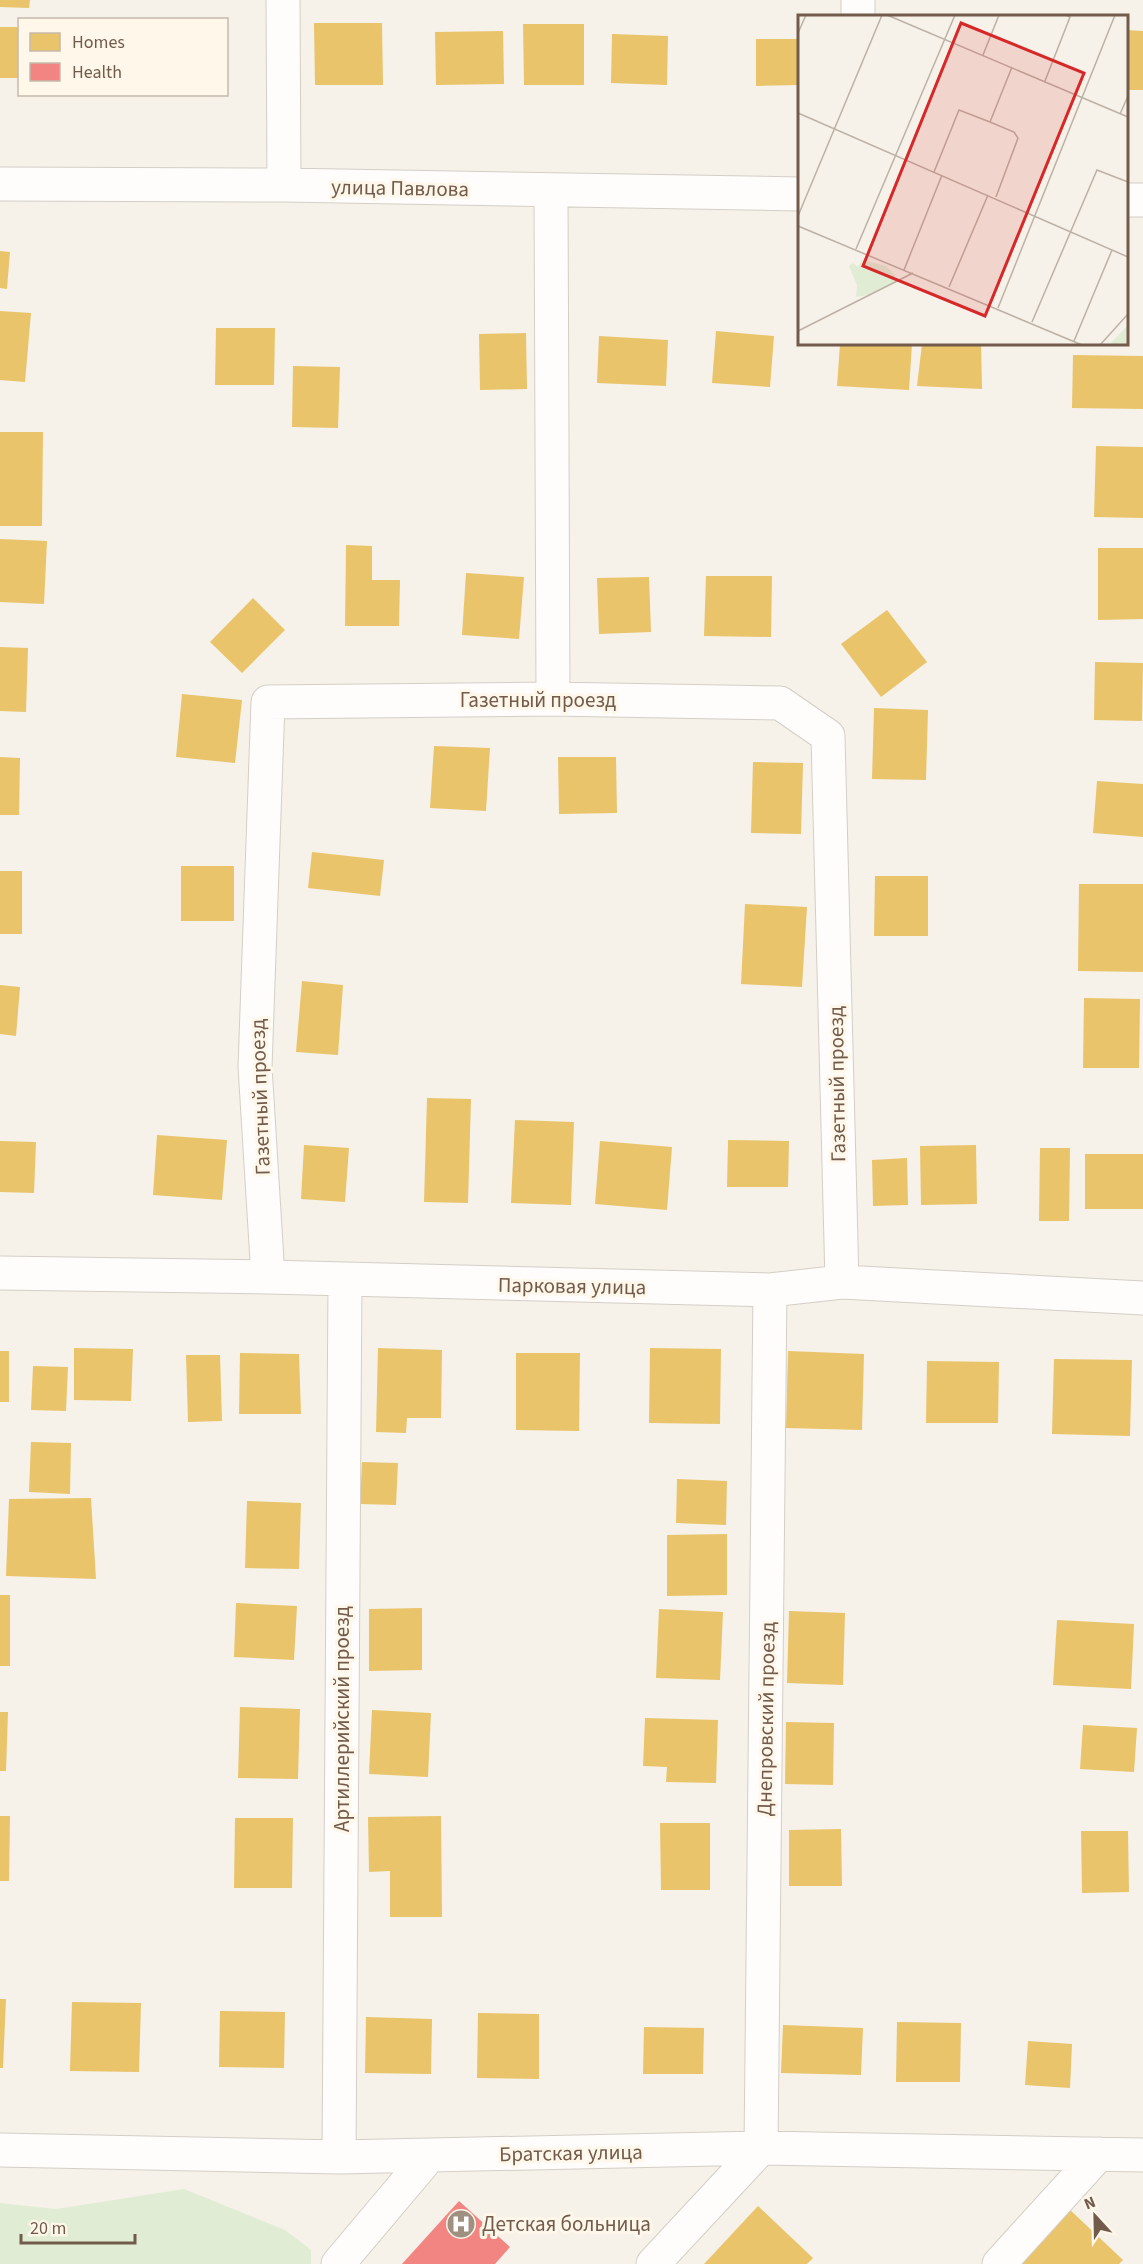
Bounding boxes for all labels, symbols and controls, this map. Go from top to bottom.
inset map [798,15,1128,345]
legend [18,18,228,96]
text: Homes [72,30,125,55]
text: Health [72,60,122,85]
street label: улица Павлова [331,172,469,204]
street label: Газетный проезд [460,685,616,715]
street label: Газетный проезд [821,1006,853,1162]
street label: Газетный проезд [242,1018,278,1176]
street label: Парковая улица [497,1270,647,1302]
street label: Артиллерийский проезд [327,1606,357,1832]
street label: Днепровский проезд [749,1621,783,1817]
street label: Братская улица [499,2137,643,2169]
north arrow [1065,2186,1125,2246]
text: N [1081,2191,1099,2215]
scale bar [21,2207,135,2245]
hospital icon: Детская больница [445,2208,477,2240]
place label: Детская больница [482,2209,651,2239]
text: 20 m [30,2216,66,2241]

